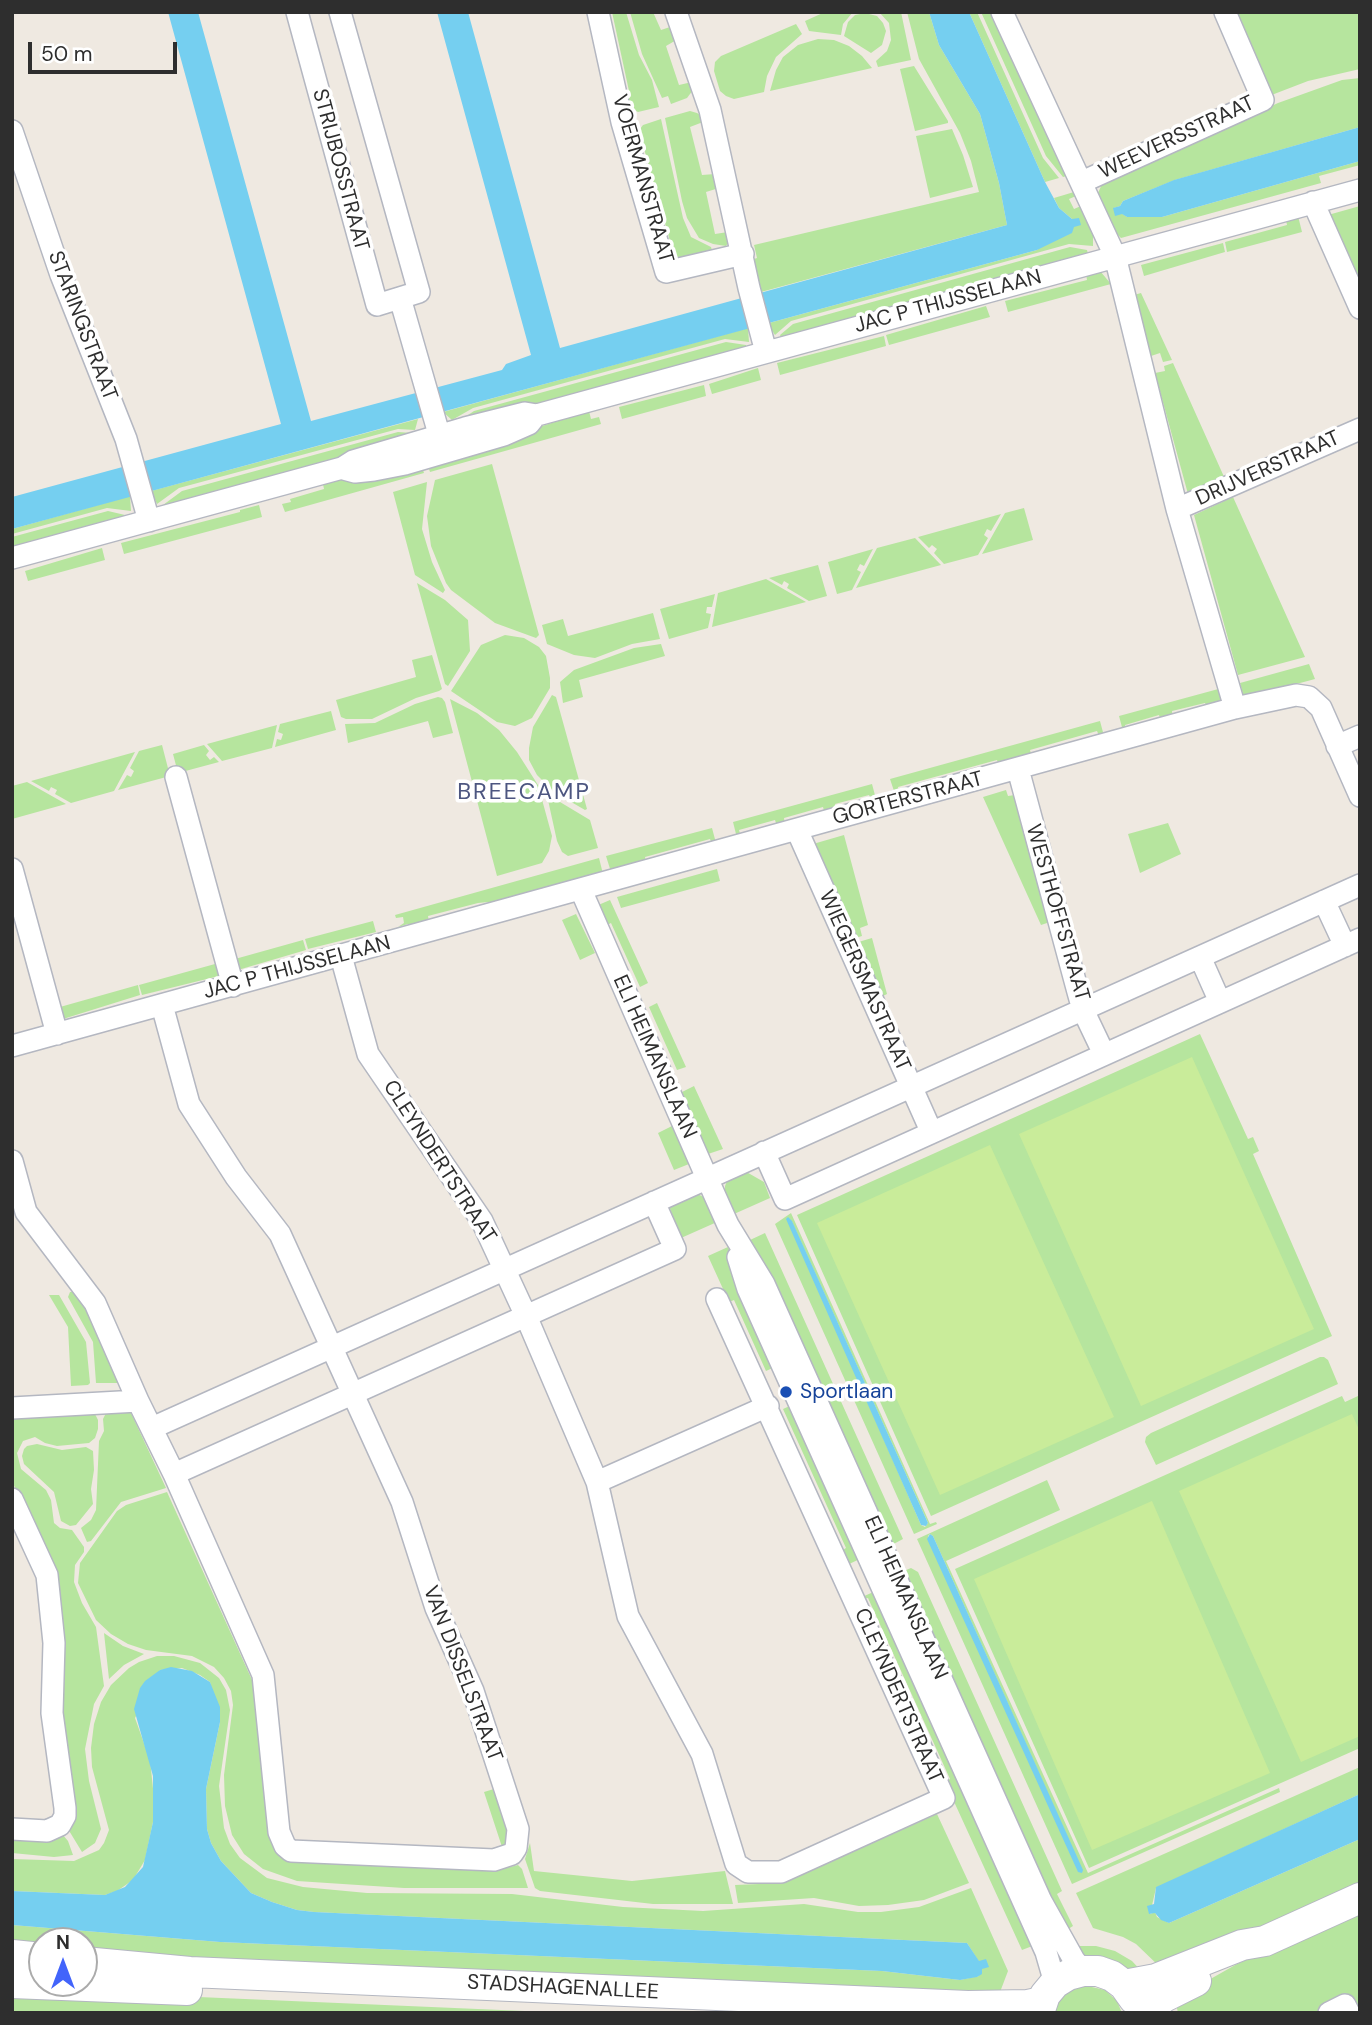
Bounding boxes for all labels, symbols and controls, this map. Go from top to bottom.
scale bar [32,28,180,72]
text: 50 m [41,40,92,68]
street label: STRIJBOSSTRAAT [306,86,374,254]
street label: WEEVERSSTRAAT [1095,91,1259,185]
street label: VOERMANSTRAAT [606,92,678,266]
street label: STARINGSTRAAT [42,248,122,404]
street label: JAC P THIJSSELAAN [852,265,1044,339]
street label: DRIJVERSTRAAT [1192,426,1344,512]
street label: GORTERSTRAAT [830,767,986,831]
district label: BREECAMP [458,779,590,807]
street label: WESTHOFFSTRAAT [1020,822,1094,1004]
street label: WIEGERSMASTRAAT [813,887,915,1075]
street label: JAC P THIJSSELAAN [201,931,393,1005]
street label: ELI HEIMANSLAAN [607,971,701,1143]
street label: CLEYNDERTSTRAAT [377,1076,501,1248]
place label: Sportlaan [800,1379,893,1405]
marker: Sportlaan [778,1384,794,1400]
street label: ELI HEIMANSLAAN [858,1512,952,1684]
street label: VAN DISSELSTRAAT [417,1583,507,1765]
street label: CLEYNDERTSTRAAT [848,1605,948,1787]
north arrow [28,1927,98,1997]
text: N [56,1930,70,1955]
street label: STADSHAGENALLEE [466,1970,660,2006]

